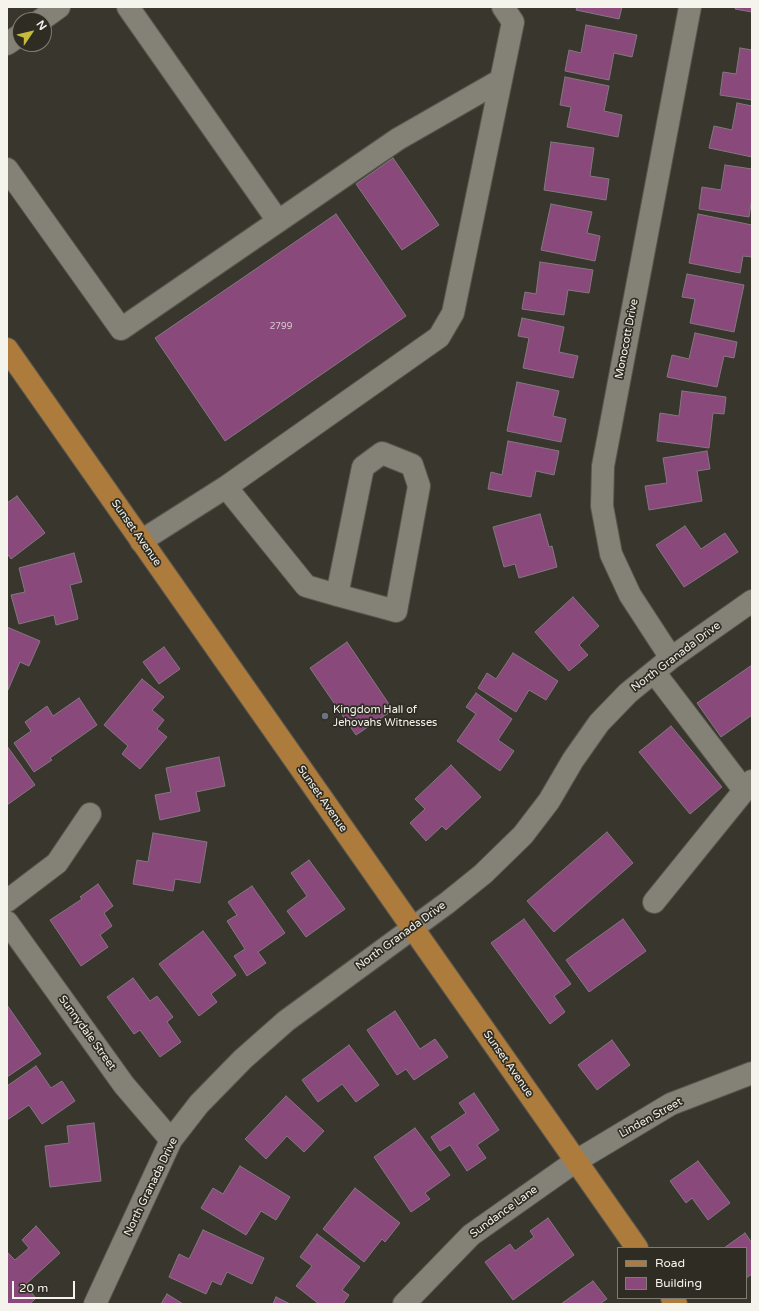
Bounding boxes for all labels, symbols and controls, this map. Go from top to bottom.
north arrow [12,12,52,52]
text: N [34,18,49,33]
street label: Monocott Drive [613,298,641,380]
house number: 2799 [270,322,292,332]
street label: Sunset Avenue [108,497,164,569]
street label: North Granada Drive [629,619,723,695]
place label: Kingdom Hall of Jehovahs Witnesses [333,703,437,729]
marker: Kingdom Hall of Jehovahs Witnesses [320,711,330,721]
street label: Sunset Avenue [294,763,350,835]
street label: North Granada Drive [353,899,449,973]
street label: Sunnydale Street [56,993,118,1073]
street label: Sunset Avenue [480,1028,536,1100]
street label: Linden Street [617,1095,685,1141]
street label: North Granada Drive [121,1136,181,1238]
street label: Sundance Lane [468,1183,540,1241]
legend [617,1247,747,1299]
text: Road [655,1256,685,1270]
scale bar [14,1273,77,1299]
text: Building [655,1276,702,1290]
text: 20 m [19,1281,48,1295]

